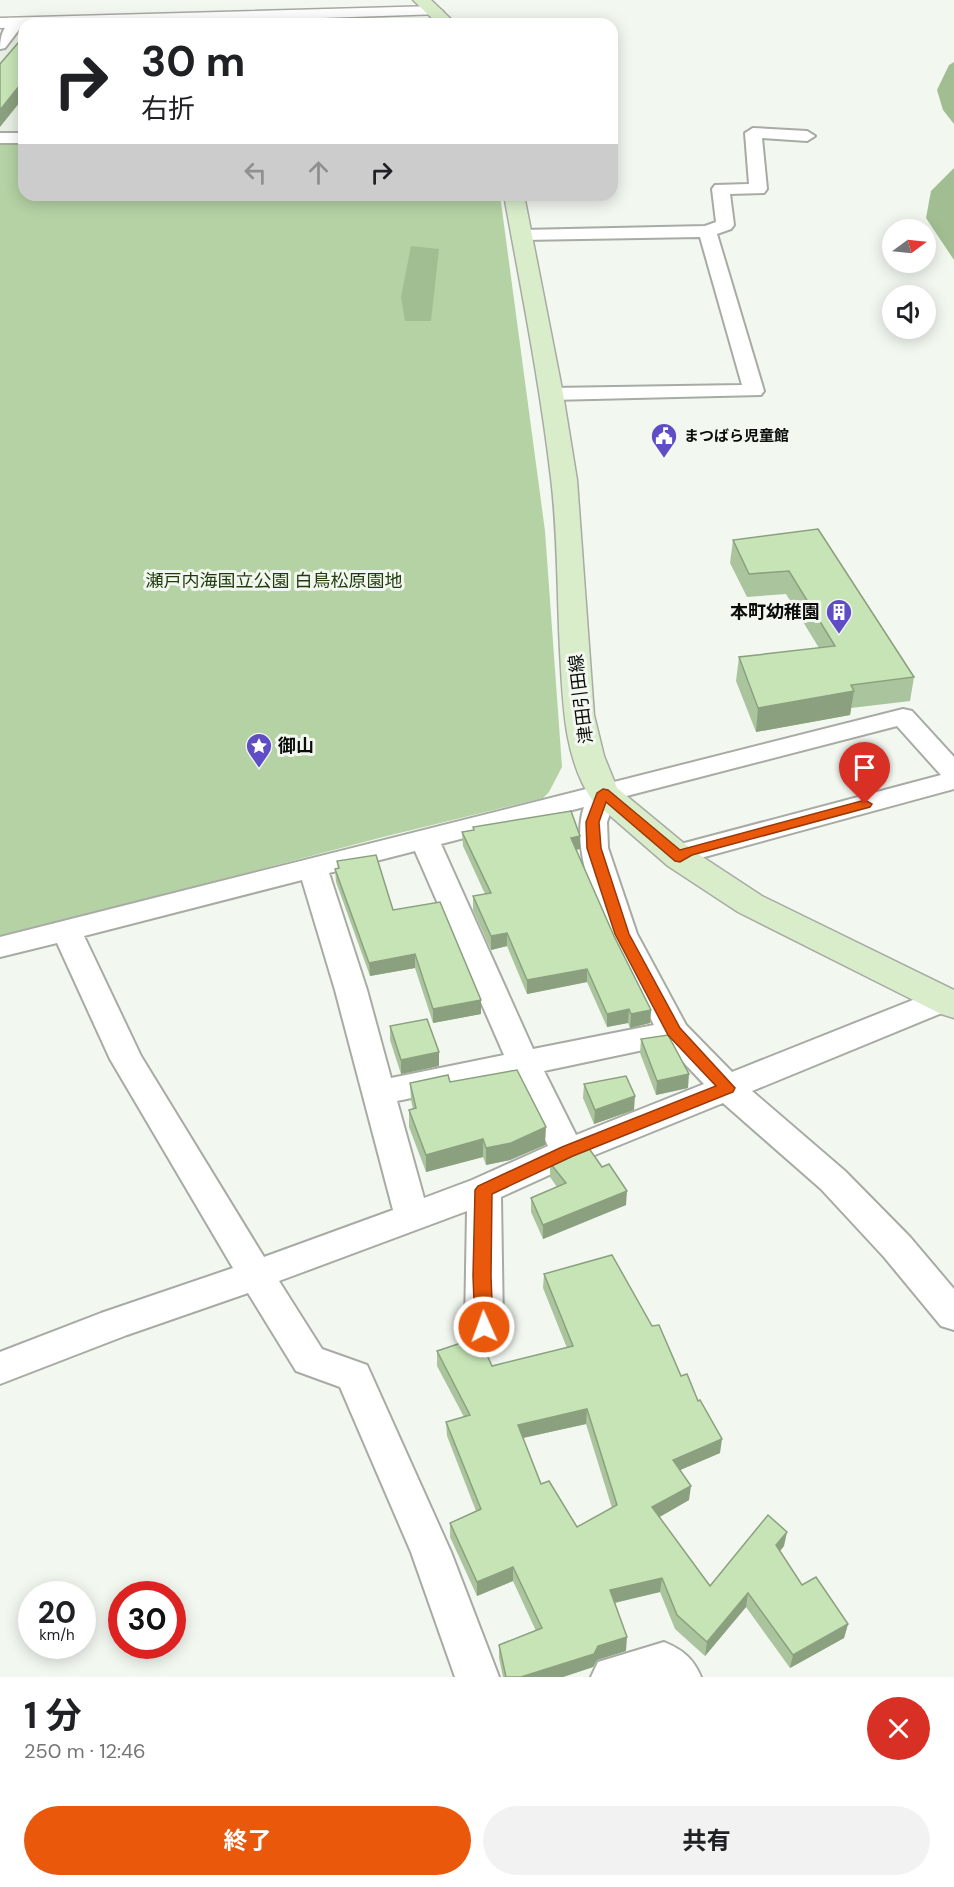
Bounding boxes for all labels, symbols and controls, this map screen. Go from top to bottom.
text: 30 m [141,34,245,89]
icon: right [42,42,120,120]
text: 右折 [141,91,195,126]
icon: left [239,156,272,189]
icon: ahead [302,156,335,189]
icon: right [365,156,398,189]
north arrow [882,219,936,273]
map controls [882,219,936,339]
button: sound [882,285,936,339]
public building icon: まつばら児童館 [649,421,679,459]
place label: まつばら児童館 [684,426,789,446]
park label: 瀬戸内海国立公園 白鳥松原園地 [146,569,402,593]
building icon: 本町幼稚園 [824,597,854,635]
place label: 本町幼稚園 [730,600,820,624]
street label: 津田引田線 [564,653,598,745]
place icon: 御山 [244,731,274,769]
place label: 御山 [277,734,314,758]
pin [839,742,890,804]
icon: arrive [848,751,881,784]
position arrow [452,1295,516,1359]
speed limit sign: 30 [108,1581,186,1659]
text: 20 [38,1593,76,1632]
text: km/h [39,1625,75,1645]
text: 1 分 [24,1692,82,1739]
button: close [867,1697,930,1760]
text: 250 m · 12:46 [24,1738,146,1764]
button: 終了 [24,1806,471,1875]
button: 共有 [483,1806,930,1875]

